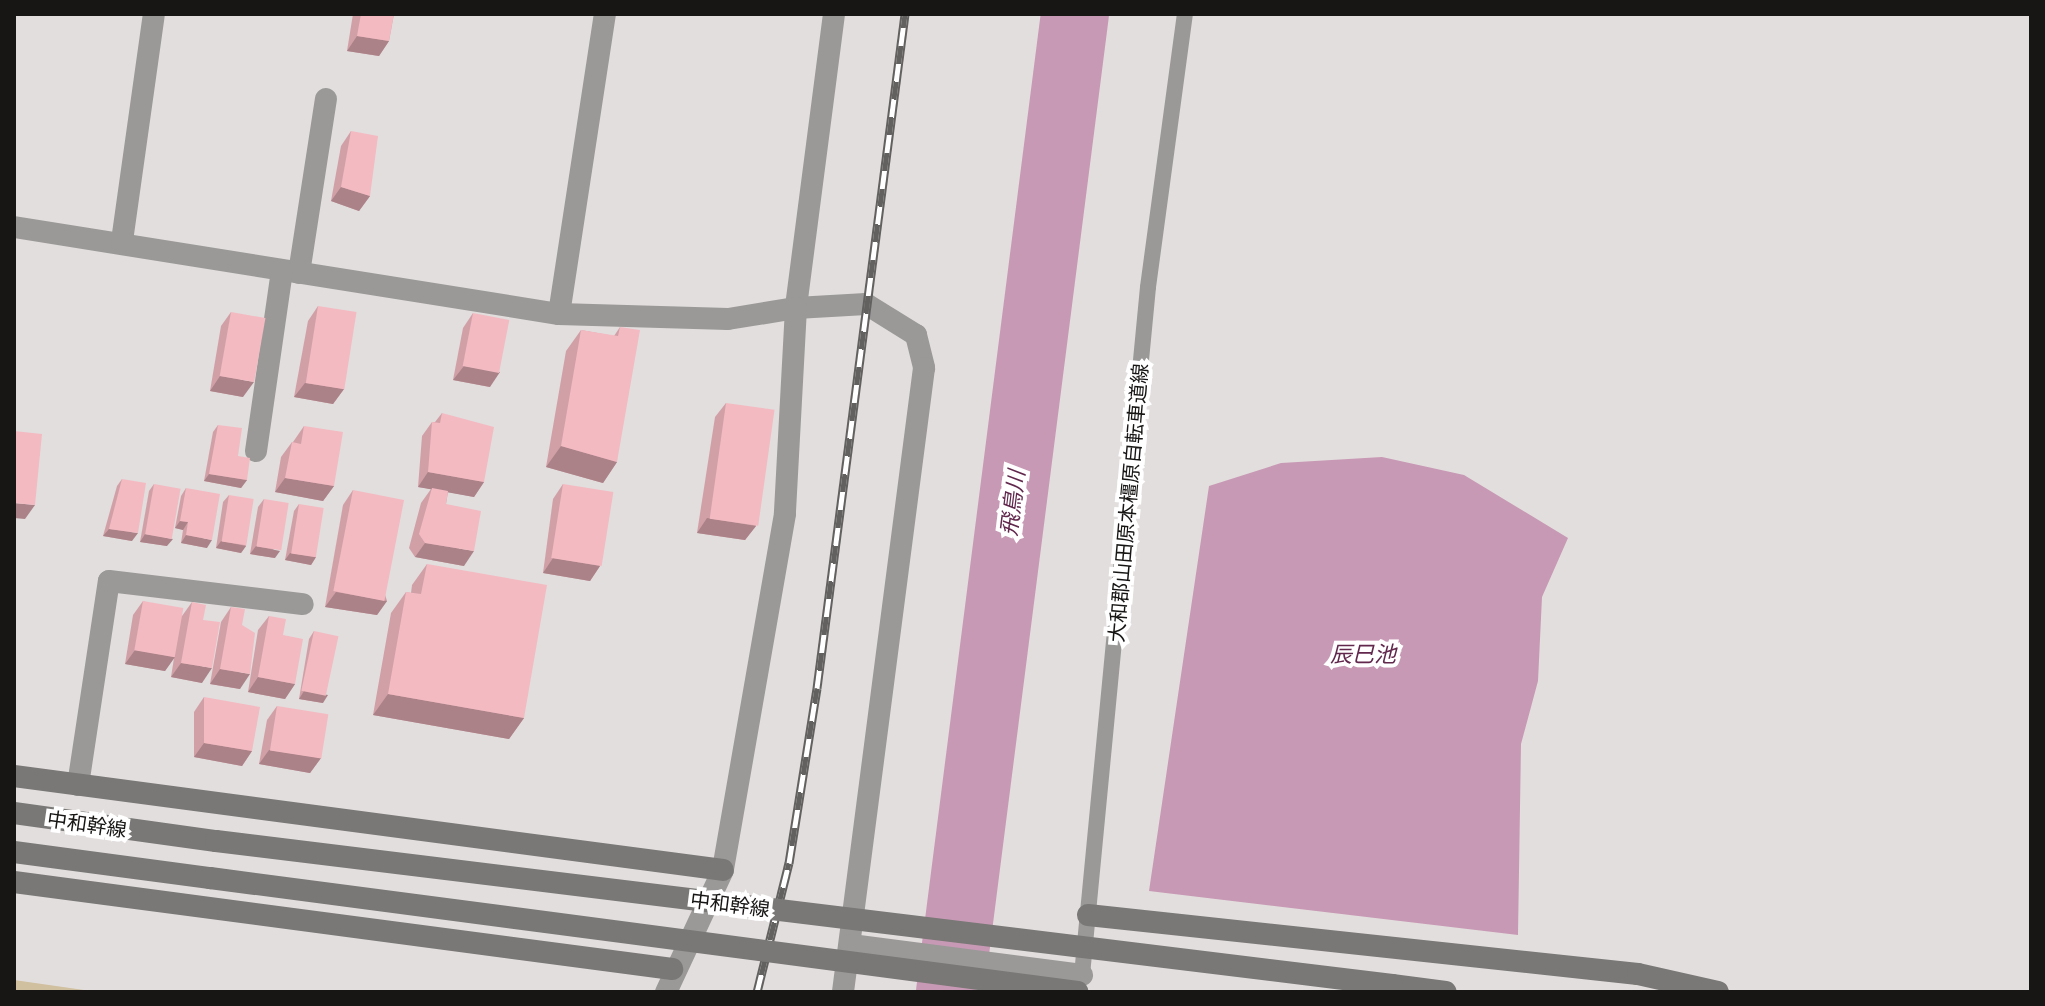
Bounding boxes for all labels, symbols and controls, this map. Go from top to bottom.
street label: 大和郡山田原本橿原自転車道線 [1104,362,1152,644]
water label: 飛鳥川 [996,469,1030,537]
water label: 辰巳池 [1330,642,1396,668]
street label: 中和幹線 [46,807,128,841]
street label: 中和幹線 [689,887,771,921]

